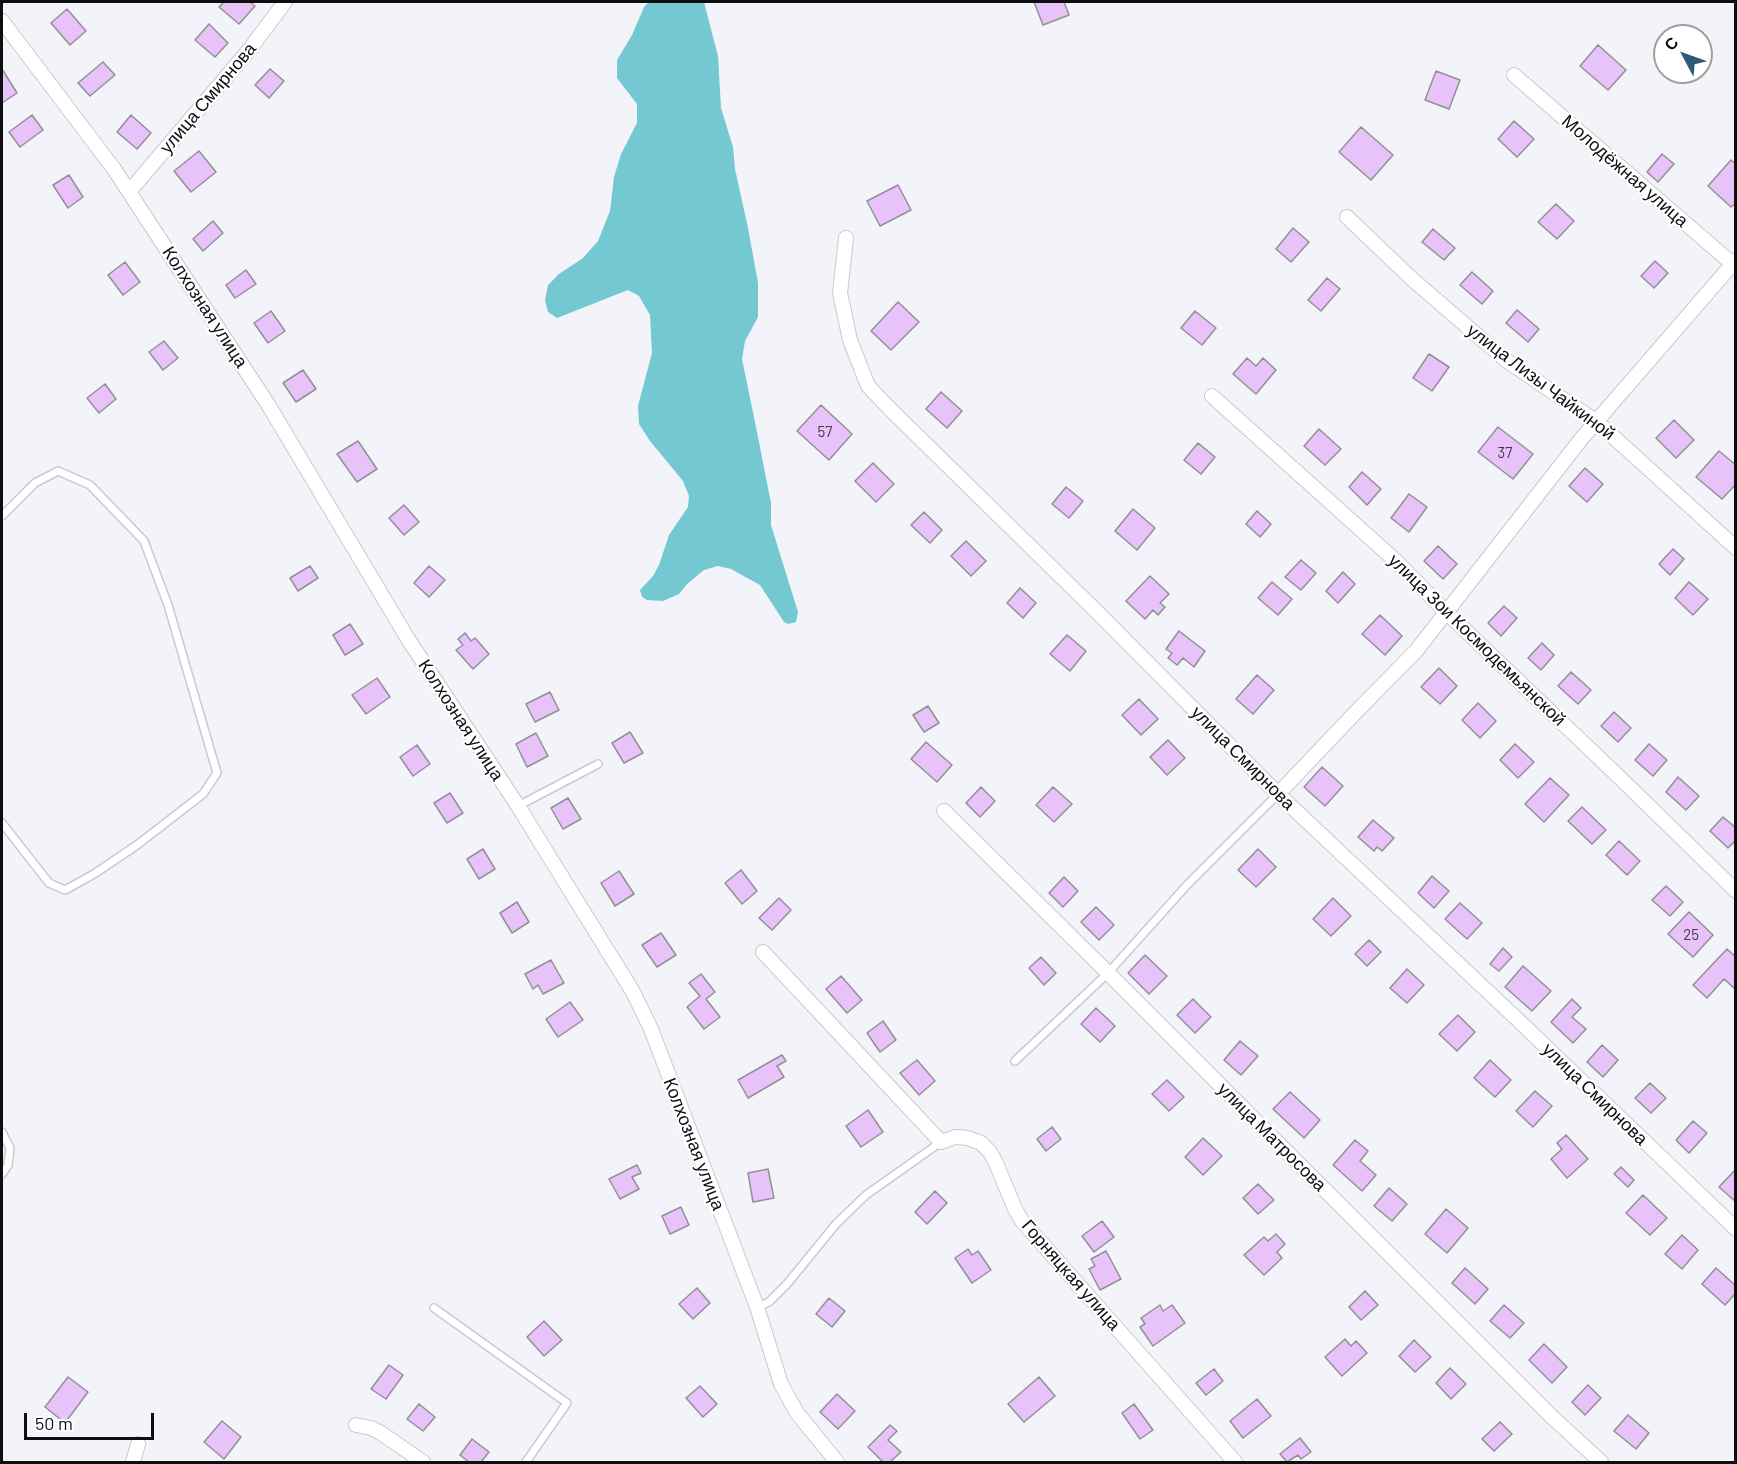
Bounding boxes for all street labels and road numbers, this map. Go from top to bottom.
street label: улица Смирнова [155,38,261,158]
street label: Молодёжная улица [1557,110,1693,232]
street label: Колхозная улица [158,242,252,372]
street label: улица Лизы Чайкиной [1463,319,1619,445]
street label: улица Зои Космодемьянской [1384,549,1570,731]
street label: Колхозная улица [414,655,508,785]
street label: улица Смирнова [1187,702,1299,814]
street label: улица Смирнова [1538,1038,1652,1150]
street label: Колхозная улица [659,1075,729,1213]
street label: улица Матросова [1213,1078,1331,1196]
street label: Горняцкая улица [1017,1215,1125,1335]

